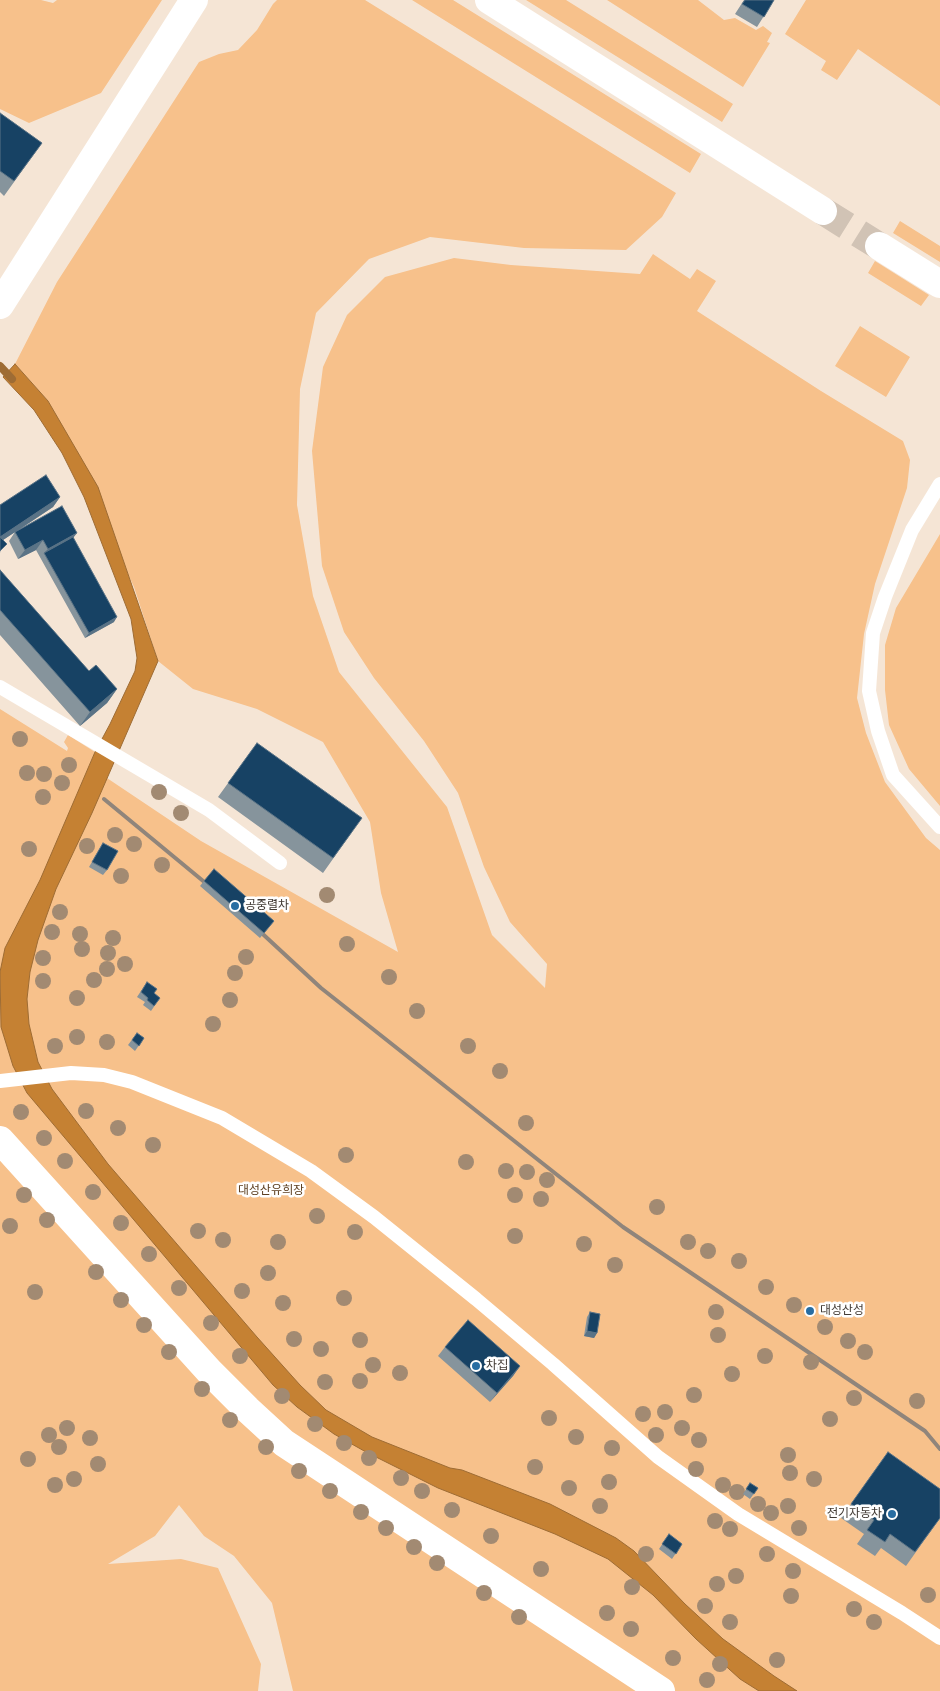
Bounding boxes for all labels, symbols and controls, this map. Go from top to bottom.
place label: 공중렬차 [245,899,289,913]
marker: 공중렬차 [229,900,241,912]
park label: 대성산유희장 [238,1184,304,1198]
place label: 대성산성 [820,1304,864,1318]
marker: 대성산성 [804,1305,816,1317]
place label: 차집 [486,1359,508,1373]
marker: 차집 [470,1360,482,1372]
place label: 전기자동차 [827,1507,882,1521]
marker: 전기자동차 [886,1508,898,1520]

